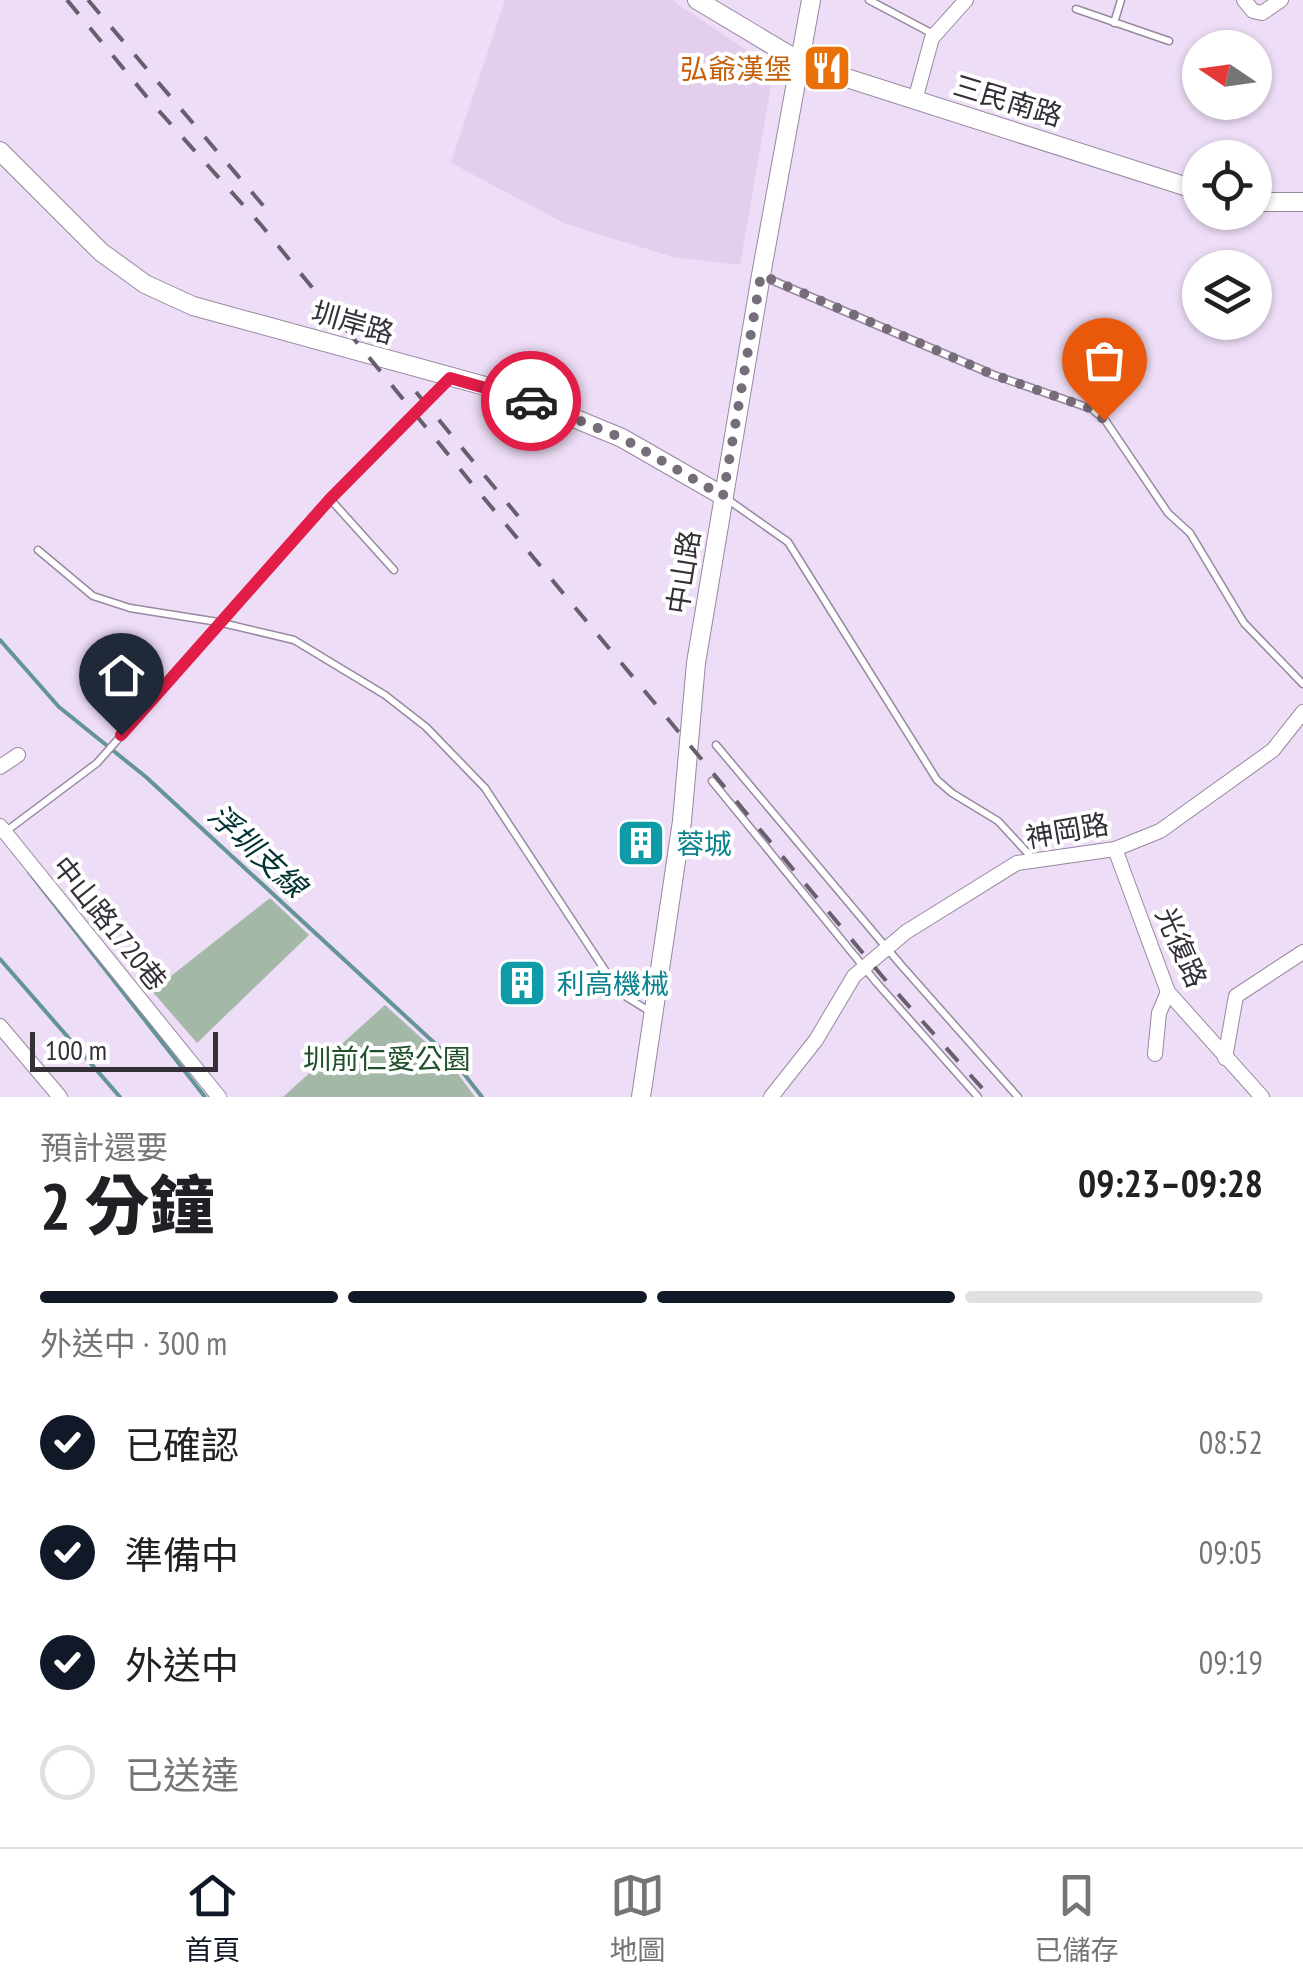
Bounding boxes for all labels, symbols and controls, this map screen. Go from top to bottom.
north arrow [1182,30,1272,120]
map controls [1182,30,1272,340]
restaurant icon: 弘爺漢堡 [801,42,853,94]
place label: 弘爺漢堡 [680,50,792,87]
street label: 三民南路 [949,66,1067,134]
button: locate [1182,140,1272,230]
button: layers [1182,250,1272,340]
street label: 圳岸路 [308,293,398,351]
pin [1062,318,1147,421]
icon: bag [1077,333,1132,388]
courier [481,351,581,451]
icon: car [504,374,559,429]
street label: 中山路 [658,528,708,616]
pin [79,633,164,736]
icon: home [94,648,149,703]
water label: 浮圳支線 [201,795,317,907]
street label: 神岡路 [1022,804,1112,856]
building icon: 蓉城 [615,817,667,869]
place label: 蓉城 [676,825,732,862]
street label: 中山路1720巷 [45,848,175,998]
street label: 光復路 [1148,901,1216,993]
building icon: 利高機械 [496,957,548,1009]
place label: 利高機械 [557,965,669,1002]
scale bar [30,1027,218,1072]
text: 100 m [45,1031,107,1068]
park label: 圳前仁愛公園 [303,1040,471,1077]
text: 預計還要 [40,1126,168,1168]
text: 09:23–09:28 [1078,1158,1263,1207]
text: 2 分鐘 [40,1163,214,1247]
text: 外送中 · 300 m [40,1322,227,1364]
icon: check [40,1415,95,1470]
text: 已確認 [125,1420,239,1469]
text: 08:52 [1199,1421,1263,1463]
icon: check [40,1525,95,1580]
text: 準備中 [125,1530,239,1579]
text: 09:05 [1199,1531,1263,1573]
icon: check [40,1635,95,1690]
text: 外送中 [125,1640,239,1689]
text: 09:19 [1199,1641,1263,1683]
text: 已送達 [125,1750,239,1799]
tab: 首頁 [184,1868,241,1968]
tab: 地圖 [609,1868,666,1968]
tab: 已儲存 [1034,1868,1119,1968]

